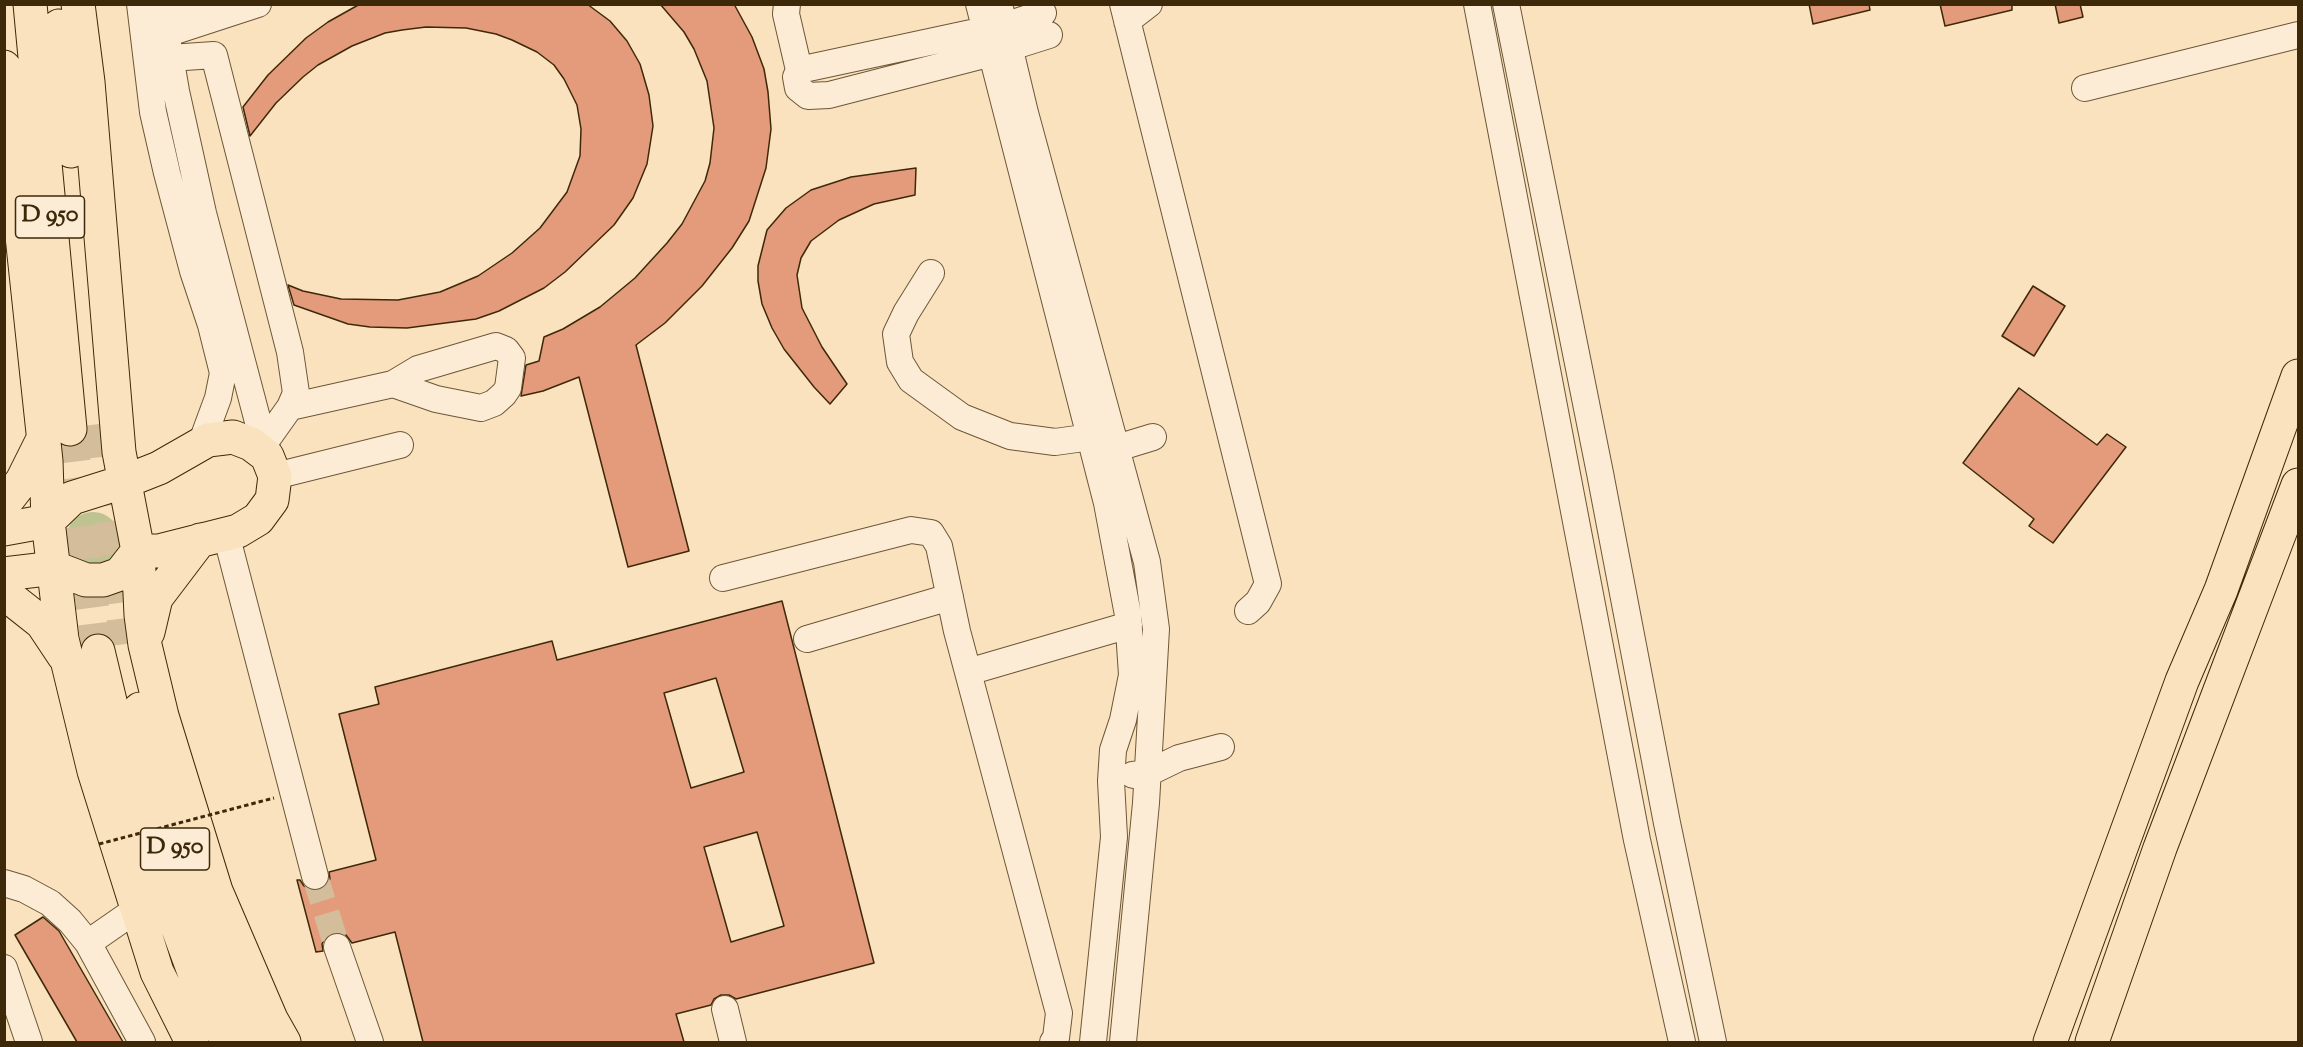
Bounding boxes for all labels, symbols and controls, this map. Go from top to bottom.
road number: D 950 [16,196,84,238]
road number: D 950 [140,828,210,870]

